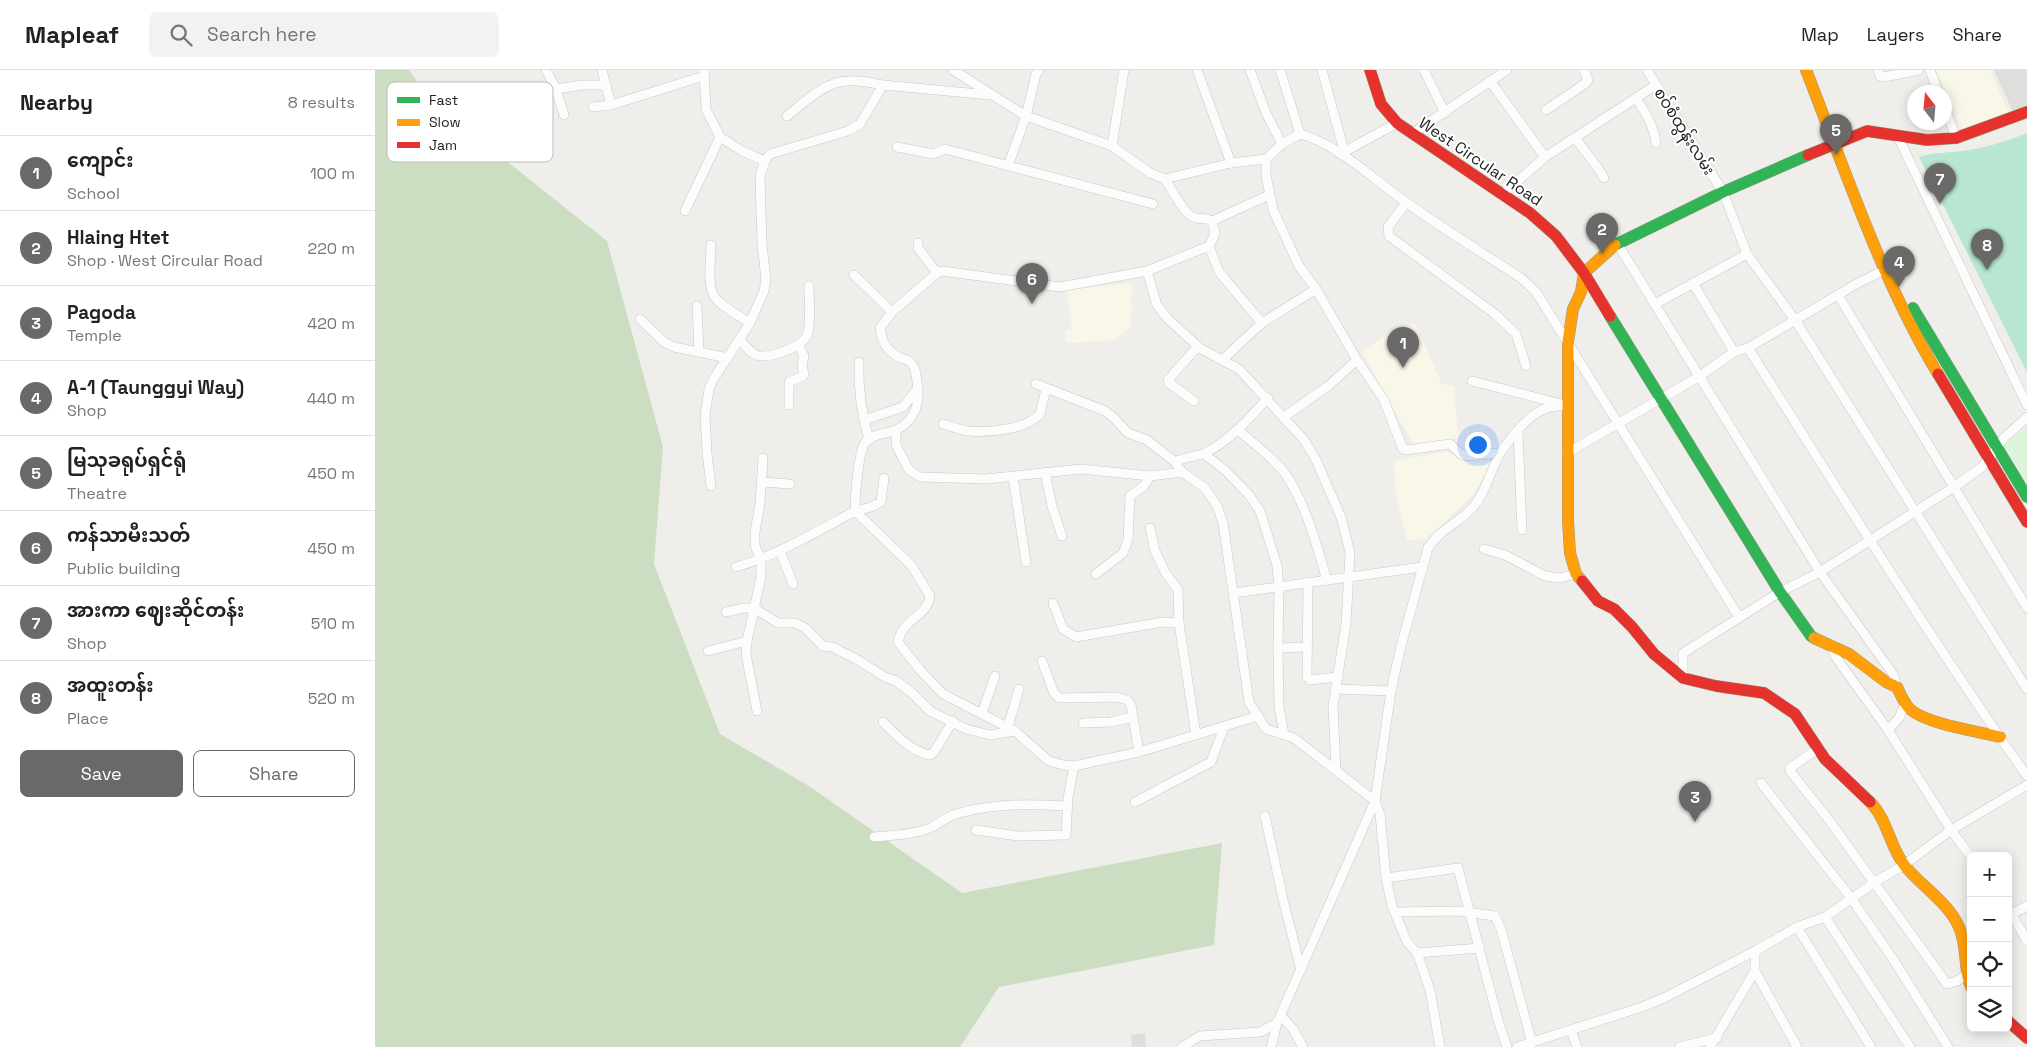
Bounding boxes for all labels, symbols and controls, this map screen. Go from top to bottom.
search box [149,12,499,57]
text: Mapleaf [25,19,119,50]
icon: search [167,21,195,49]
text: Search here [207,22,317,47]
text: Map [1801,23,1839,46]
text: Layers [1867,23,1924,46]
text: Share [1952,23,2002,46]
legend [387,82,553,162]
street label: စဝ်စံထွန်းလမ်း [1647,83,1721,181]
north arrow [1907,85,1952,130]
text: Nearby [20,89,93,116]
text: Fast [429,91,458,109]
text: 8 results [288,92,355,113]
street label: West Circular Road [1415,112,1547,211]
text: Slow [429,113,461,131]
pin: 5 [1820,114,1852,155]
text: Jam [429,136,457,154]
text: ကျောင်း [67,148,134,173]
text: 1 [32,163,40,184]
text: 100 m [310,163,355,184]
pin: 7 [1924,163,1956,204]
text: School [67,183,120,204]
pin: 2 [1586,213,1618,254]
text: Hlaing Htet [67,225,169,250]
pin: 8 [1971,229,2003,270]
text: 2 [31,238,41,259]
text: 220 m [308,238,355,259]
pin: 4 [1883,246,1915,287]
text: Shop · West Circular Road [67,250,263,271]
pin: 6 [1016,263,1048,304]
text: Pagoda [67,300,136,325]
text: 3 [31,313,41,334]
text: 420 m [307,313,355,334]
text: Temple [67,325,122,346]
pin: 1 [1387,327,1419,368]
text: A-1 (Taunggyi Way) [67,375,244,400]
text: 4 [31,388,41,409]
text: 440 m [307,388,355,409]
text: Shop [67,400,107,421]
your location [1465,432,1491,458]
text: မြသုခရုပ်ရှင်ရုံ [67,448,187,473]
text: 5 [31,463,41,484]
text: 450 m [307,463,355,484]
text: Theatre [67,483,127,504]
text: ကန်သာမီးသတ် [67,523,190,548]
text: 6 [31,538,41,559]
text: 450 m [307,538,355,559]
text: Public building [67,558,180,579]
text: အားကာ ဈေးဆိုင်တန်း [67,598,244,623]
text: 7 [32,613,40,634]
text: 510 m [311,613,355,634]
text: Shop [67,633,107,654]
text: အထူးတန်း [67,673,154,698]
text: 8 [31,688,41,709]
text: 520 m [308,688,355,709]
text: Place [67,708,109,729]
button: Save [20,750,183,797]
button: Share [193,750,355,797]
pin: 3 [1679,781,1711,822]
map controls [1967,852,2012,1032]
button: + [1967,852,2012,897]
button: − [1967,897,2012,942]
button: locate [1967,942,2012,987]
button: layers [1967,987,2012,1032]

